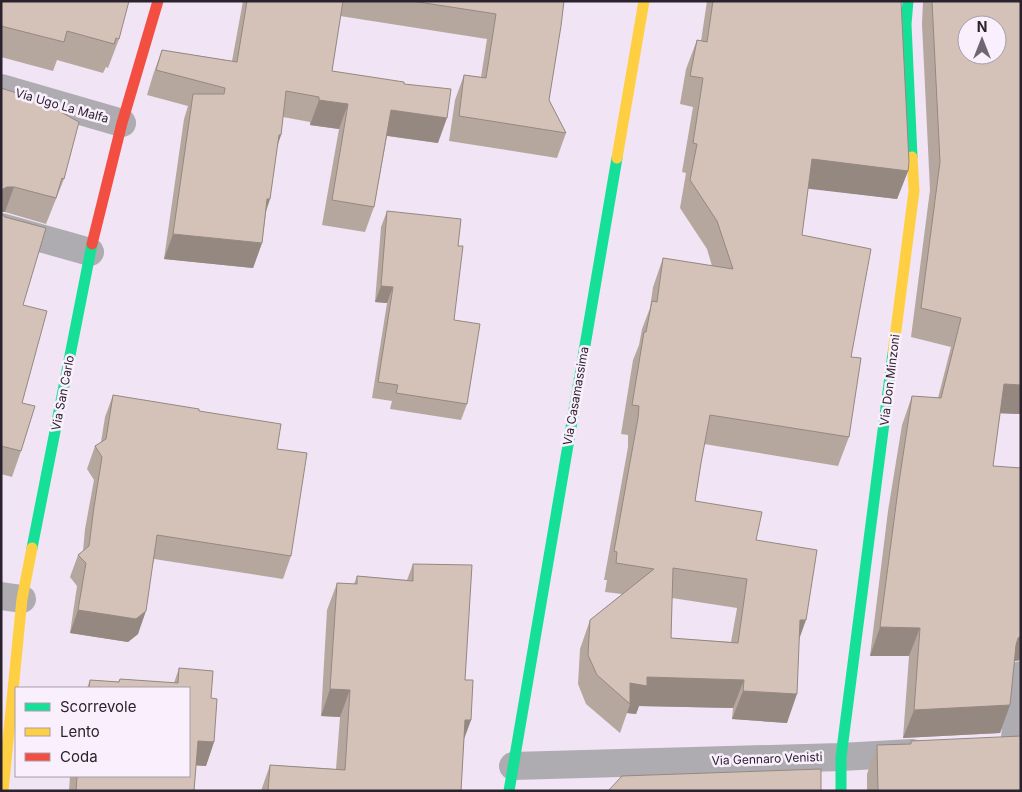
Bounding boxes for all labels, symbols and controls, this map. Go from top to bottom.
north arrow [957,15,1007,65]
text: N [977,18,987,35]
street label: Via Ugo La Malfa [14,85,111,126]
street label: Via Don Minzoni [876,333,903,427]
street label: Via Casamassima [559,345,592,446]
street label: Via San Carlo [48,354,77,432]
legend [15,687,190,777]
text: Scorrevole [60,697,136,716]
text: Lento [60,722,100,741]
text: Coda [60,747,98,766]
street label: Via Gennaro Venisti [711,749,823,768]

